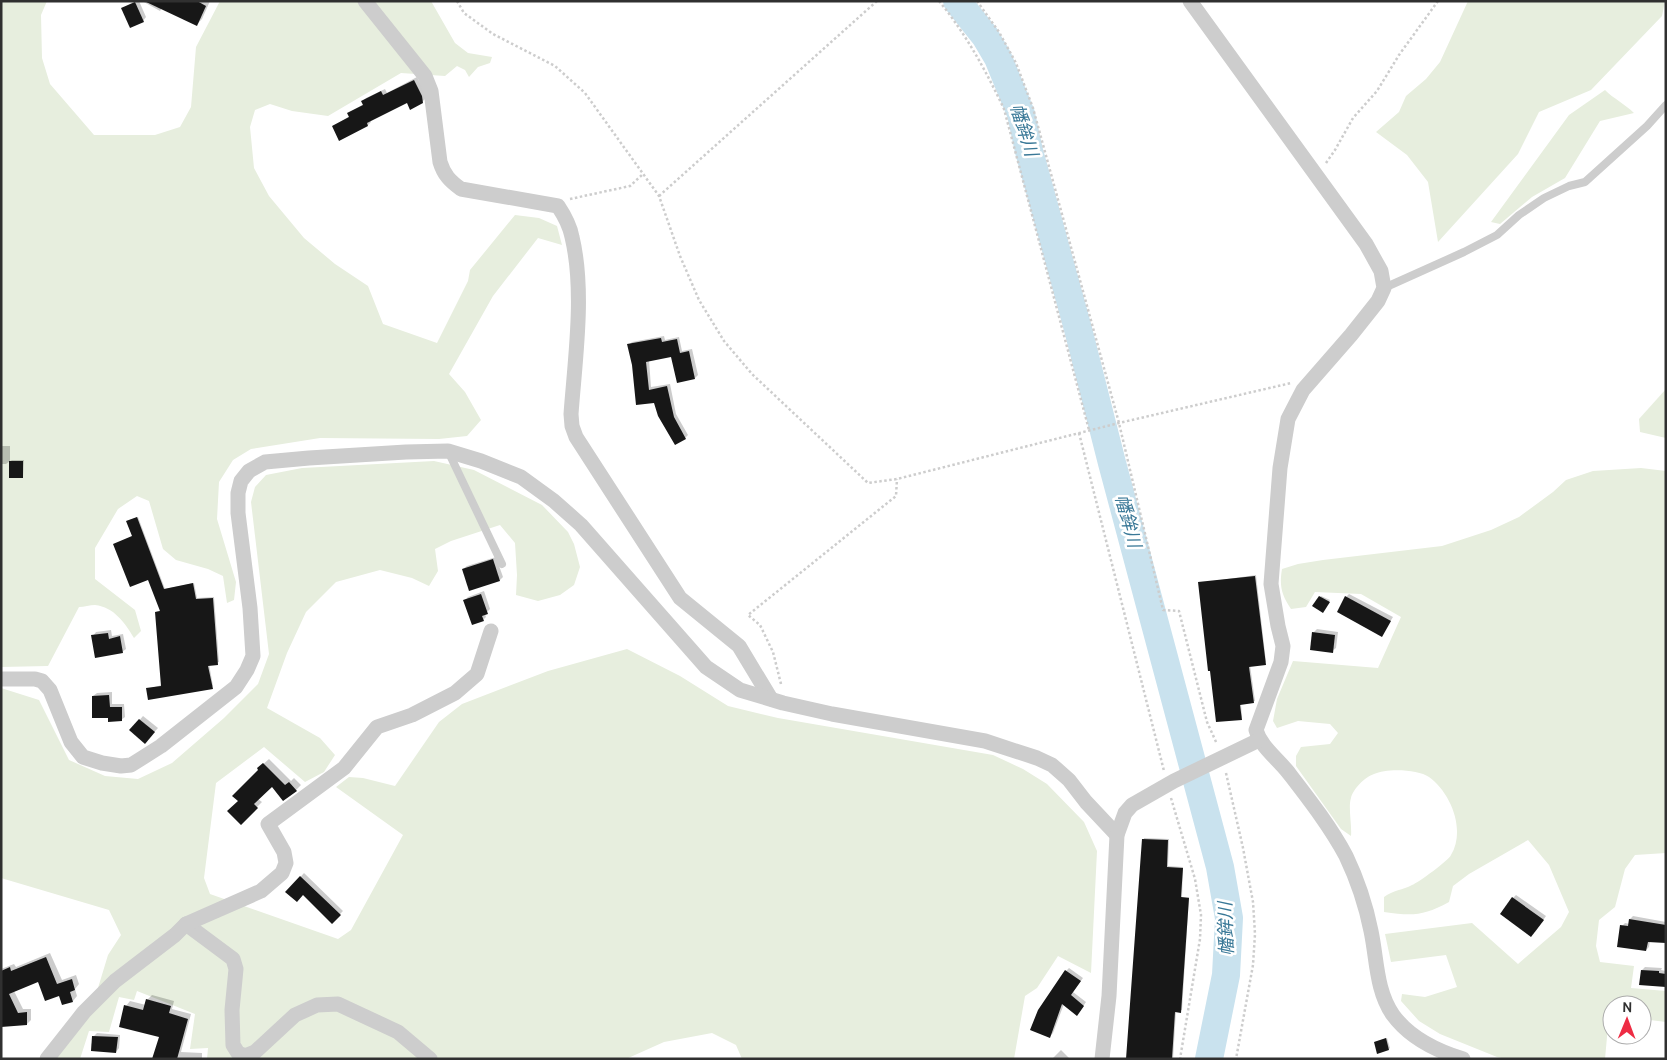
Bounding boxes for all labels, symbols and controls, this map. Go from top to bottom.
water label: 幡鉾川 [1006,101,1043,161]
water label: 幡鉾川 [1110,492,1146,552]
water label: 幡鉾川 [1214,900,1238,956]
north arrow [1602,995,1652,1045]
text: N [1622,998,1632,1016]

